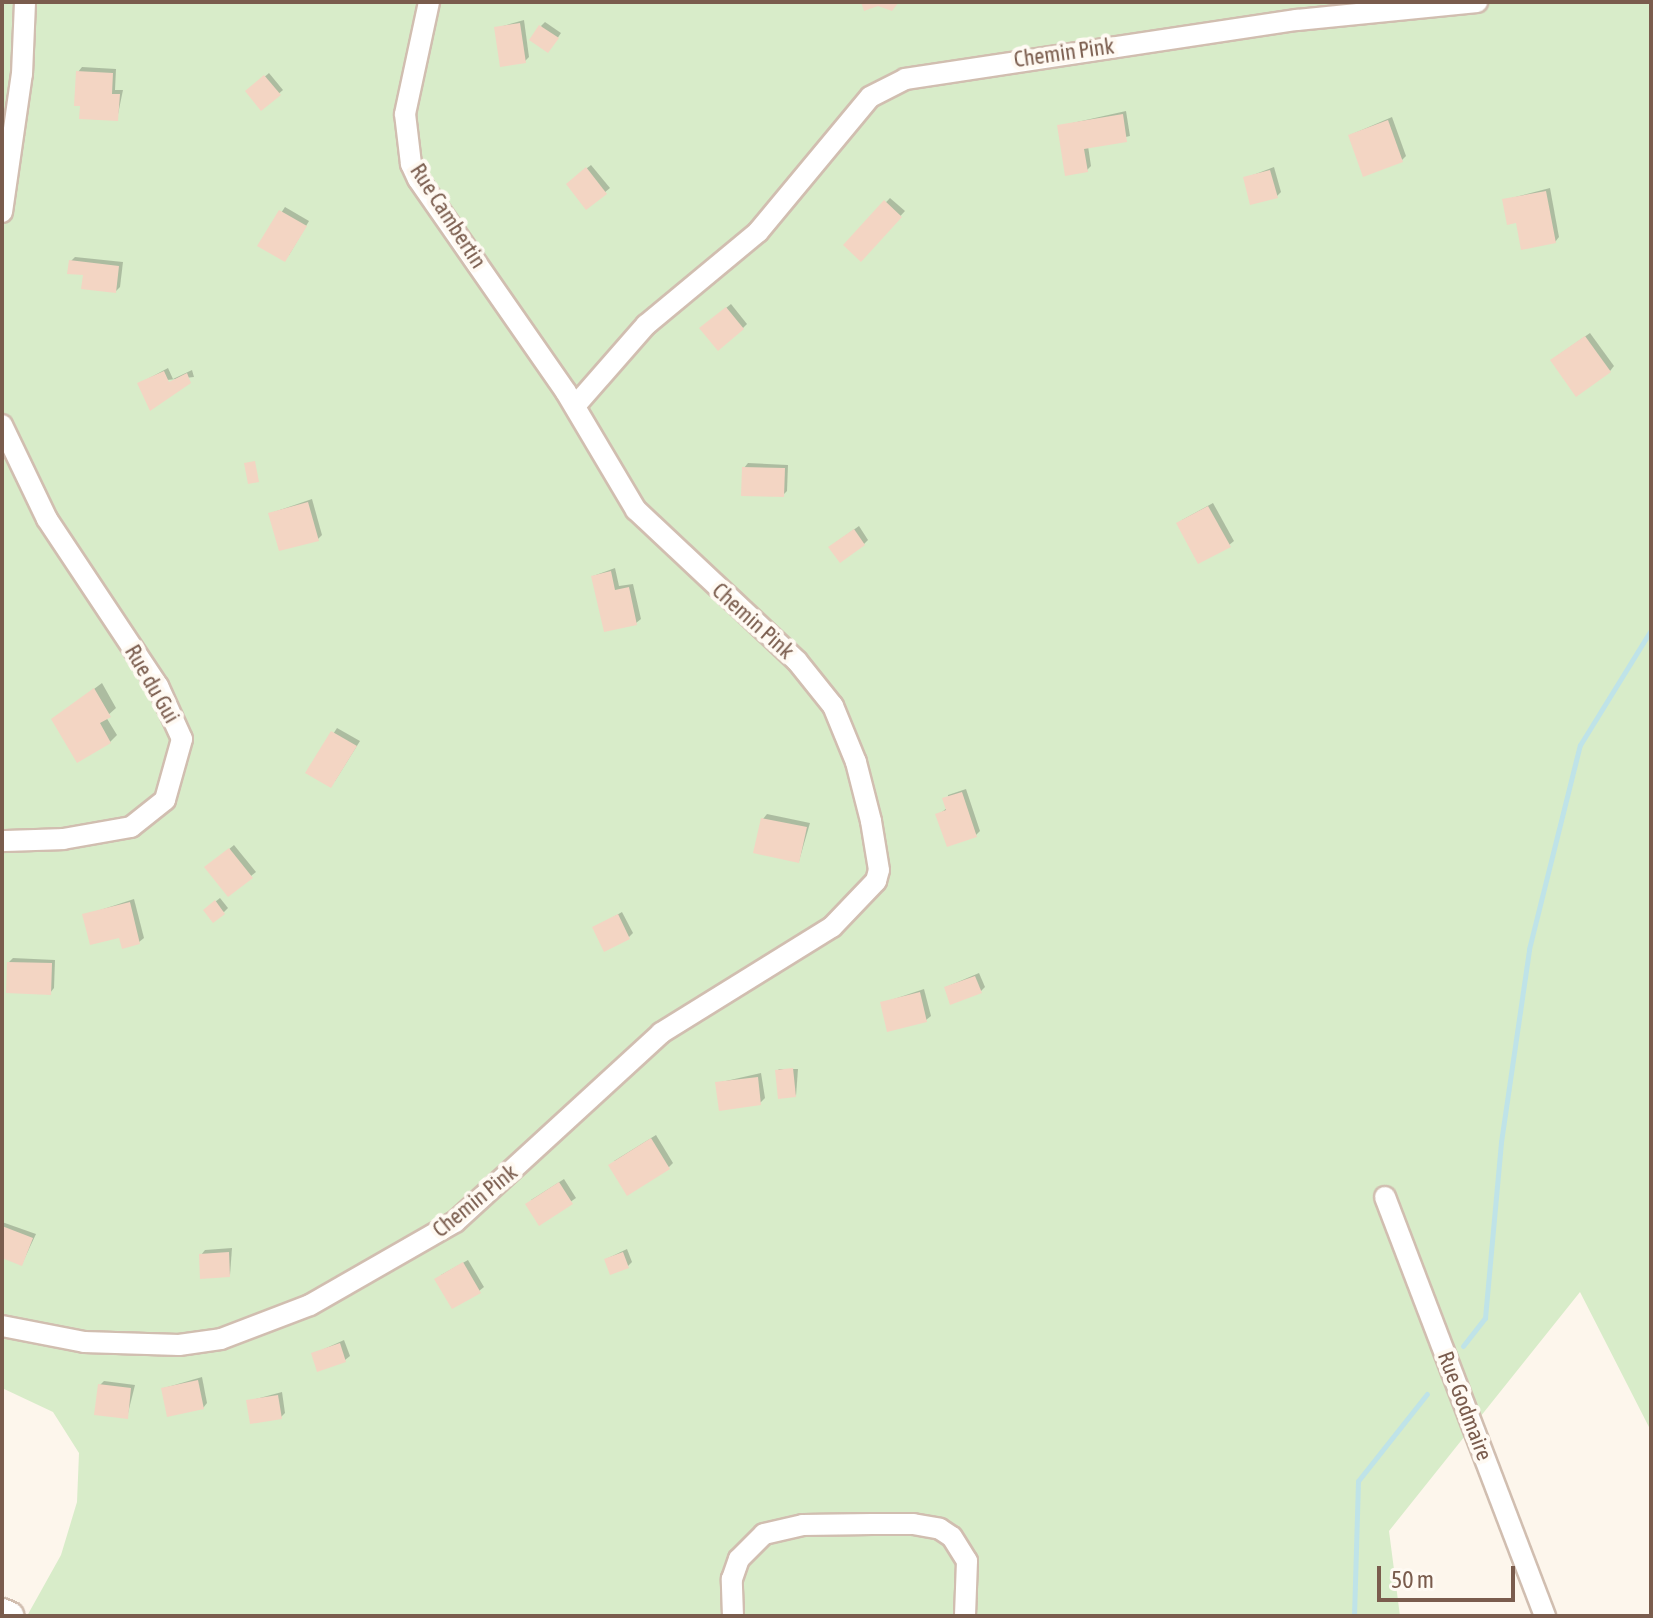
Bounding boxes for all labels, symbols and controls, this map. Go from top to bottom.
street label: Chemin Pink [1012,33,1116,73]
street label: Rue Cambertin [404,159,492,273]
street label: Chemin Pink [707,577,799,665]
street label: Rue du Gui [119,640,185,728]
street label: Chemin Pink [427,1159,523,1243]
street label: Rue Godmaire [1432,1348,1498,1464]
scale bar [1381,1550,1519,1600]
text: 50 m [1391,1566,1434,1593]

